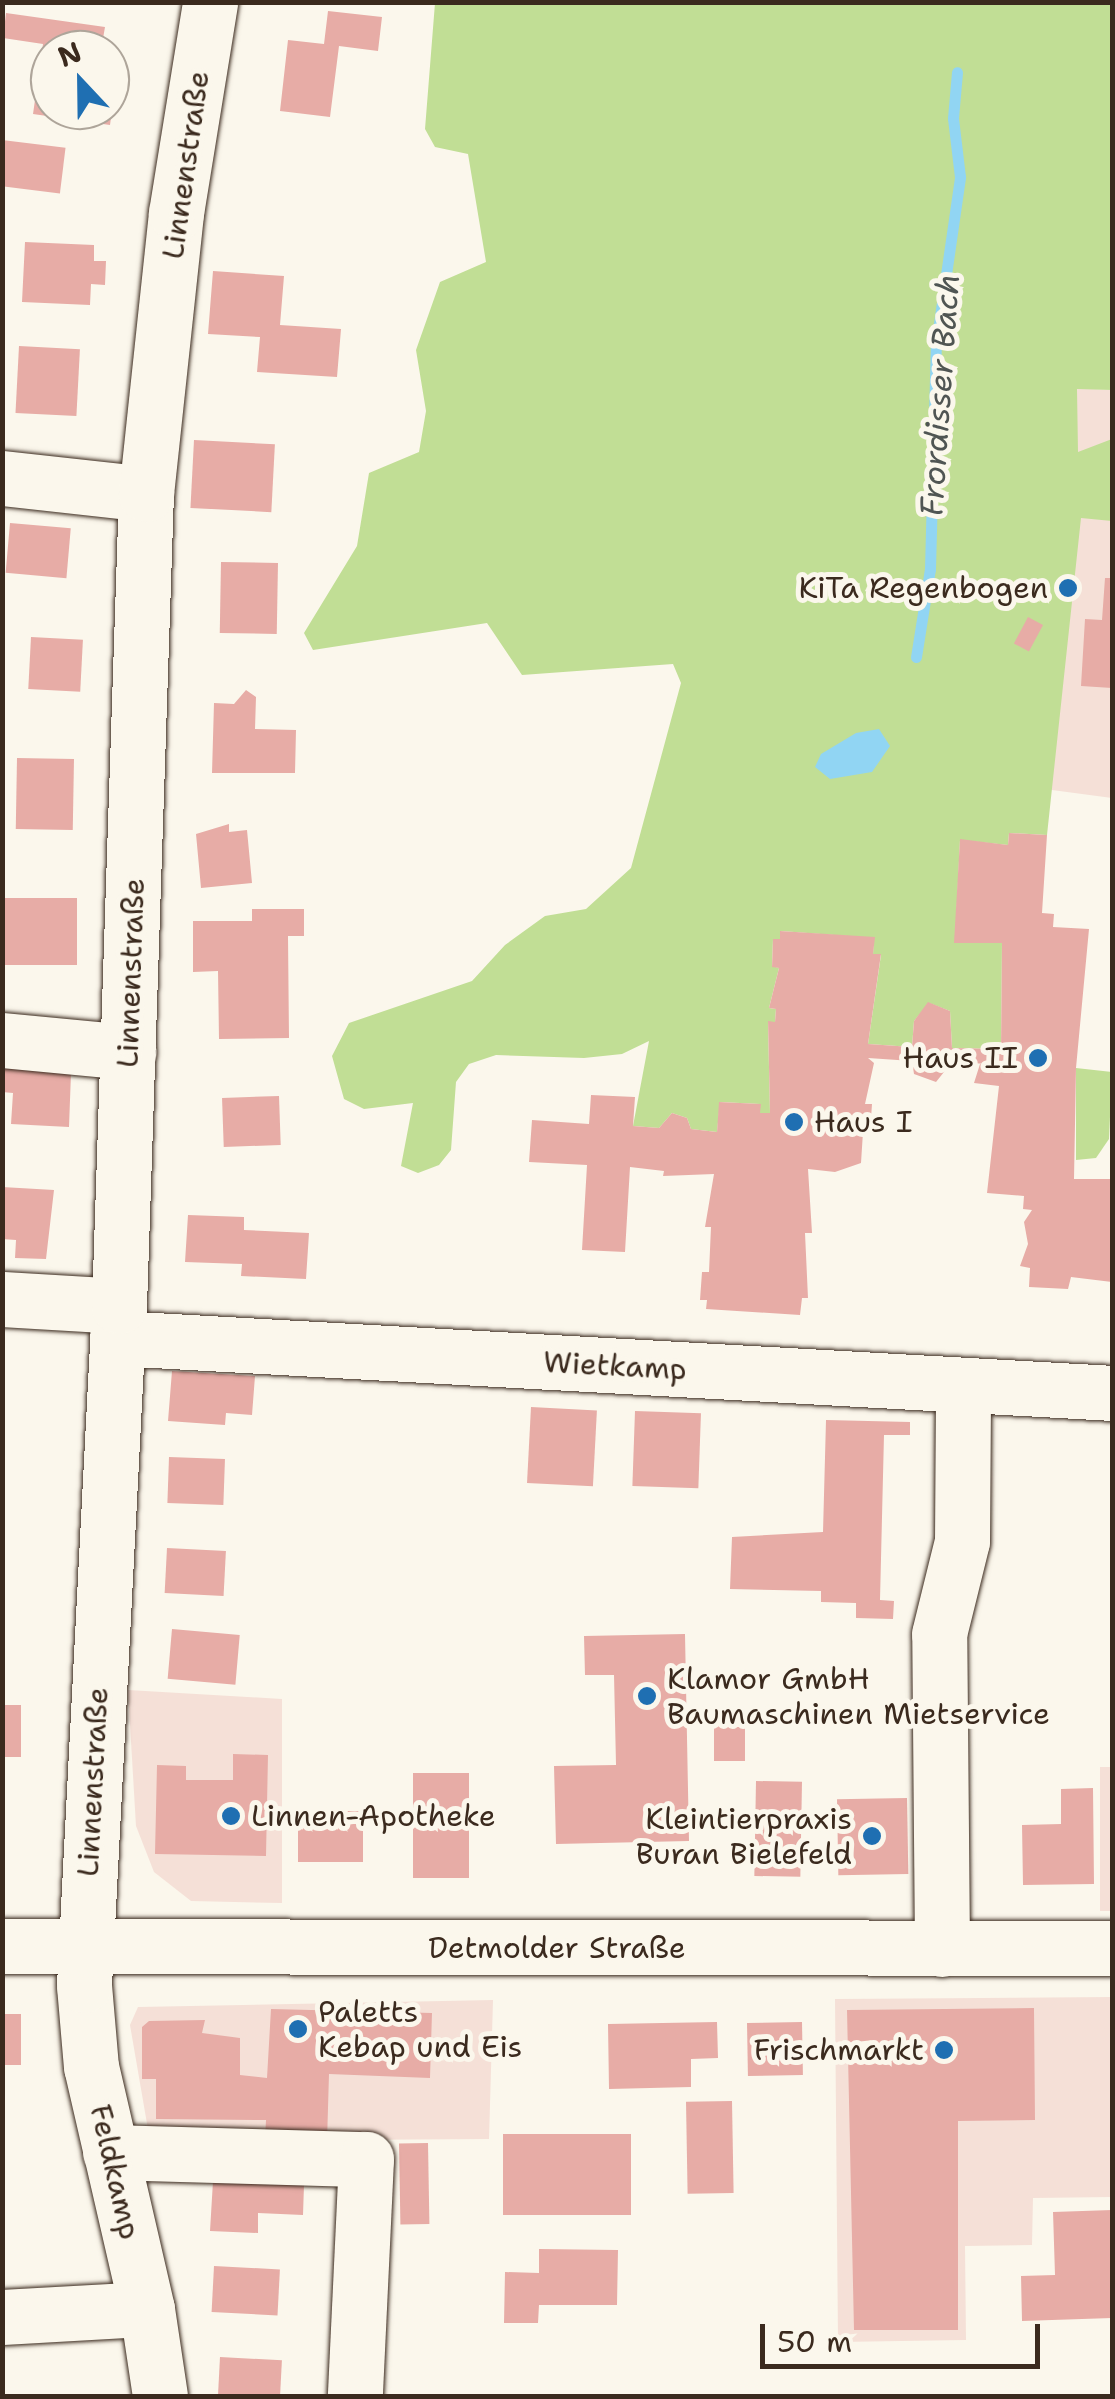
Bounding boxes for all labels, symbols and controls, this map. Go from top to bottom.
north arrow [30,30,130,130]
text: N [52,32,87,76]
street label: Linnenstraße [155,69,217,261]
water label: Frordisser Bach [912,273,968,517]
place label: KiTa Regenbogen [798,570,1048,606]
marker: KiTa Regenbogen [1057,577,1079,599]
street label: Linnenstraße [110,878,152,1068]
place label: Haus II [903,1040,1018,1076]
marker: Haus II [1027,1047,1049,1069]
place label: Haus I [814,1104,912,1140]
marker: Haus I [783,1111,805,1133]
street label: Wietkamp [542,1344,688,1388]
place label: Klamor GmbH Baumaschinen Mietservice [667,1661,1050,1732]
marker: Klamor GmbH Baumaschinen Mietservice [636,1685,658,1707]
street label: Linnenstraße [70,1686,116,1878]
place label: Linnen-Apotheke [251,1798,496,1834]
place label: Kleintierpraxis Buran Bielefeld [636,1801,852,1872]
marker: Linnen-Apotheke [220,1805,242,1827]
marker: Kleintierpraxis Buran Bielefeld [861,1825,883,1847]
street label: Detmolder Straße [428,1930,686,1966]
place label: Paletts Kebap und Eis [318,1994,522,2064]
marker: Paletts Kebap und Eis [287,2018,309,2040]
place label: Frischmarkt [753,2032,924,2068]
marker: Frischmarkt [933,2039,955,2061]
street label: Feldkamp [82,2101,148,2243]
scale bar [765,2304,1045,2366]
text: 50 m [777,2321,852,2362]

